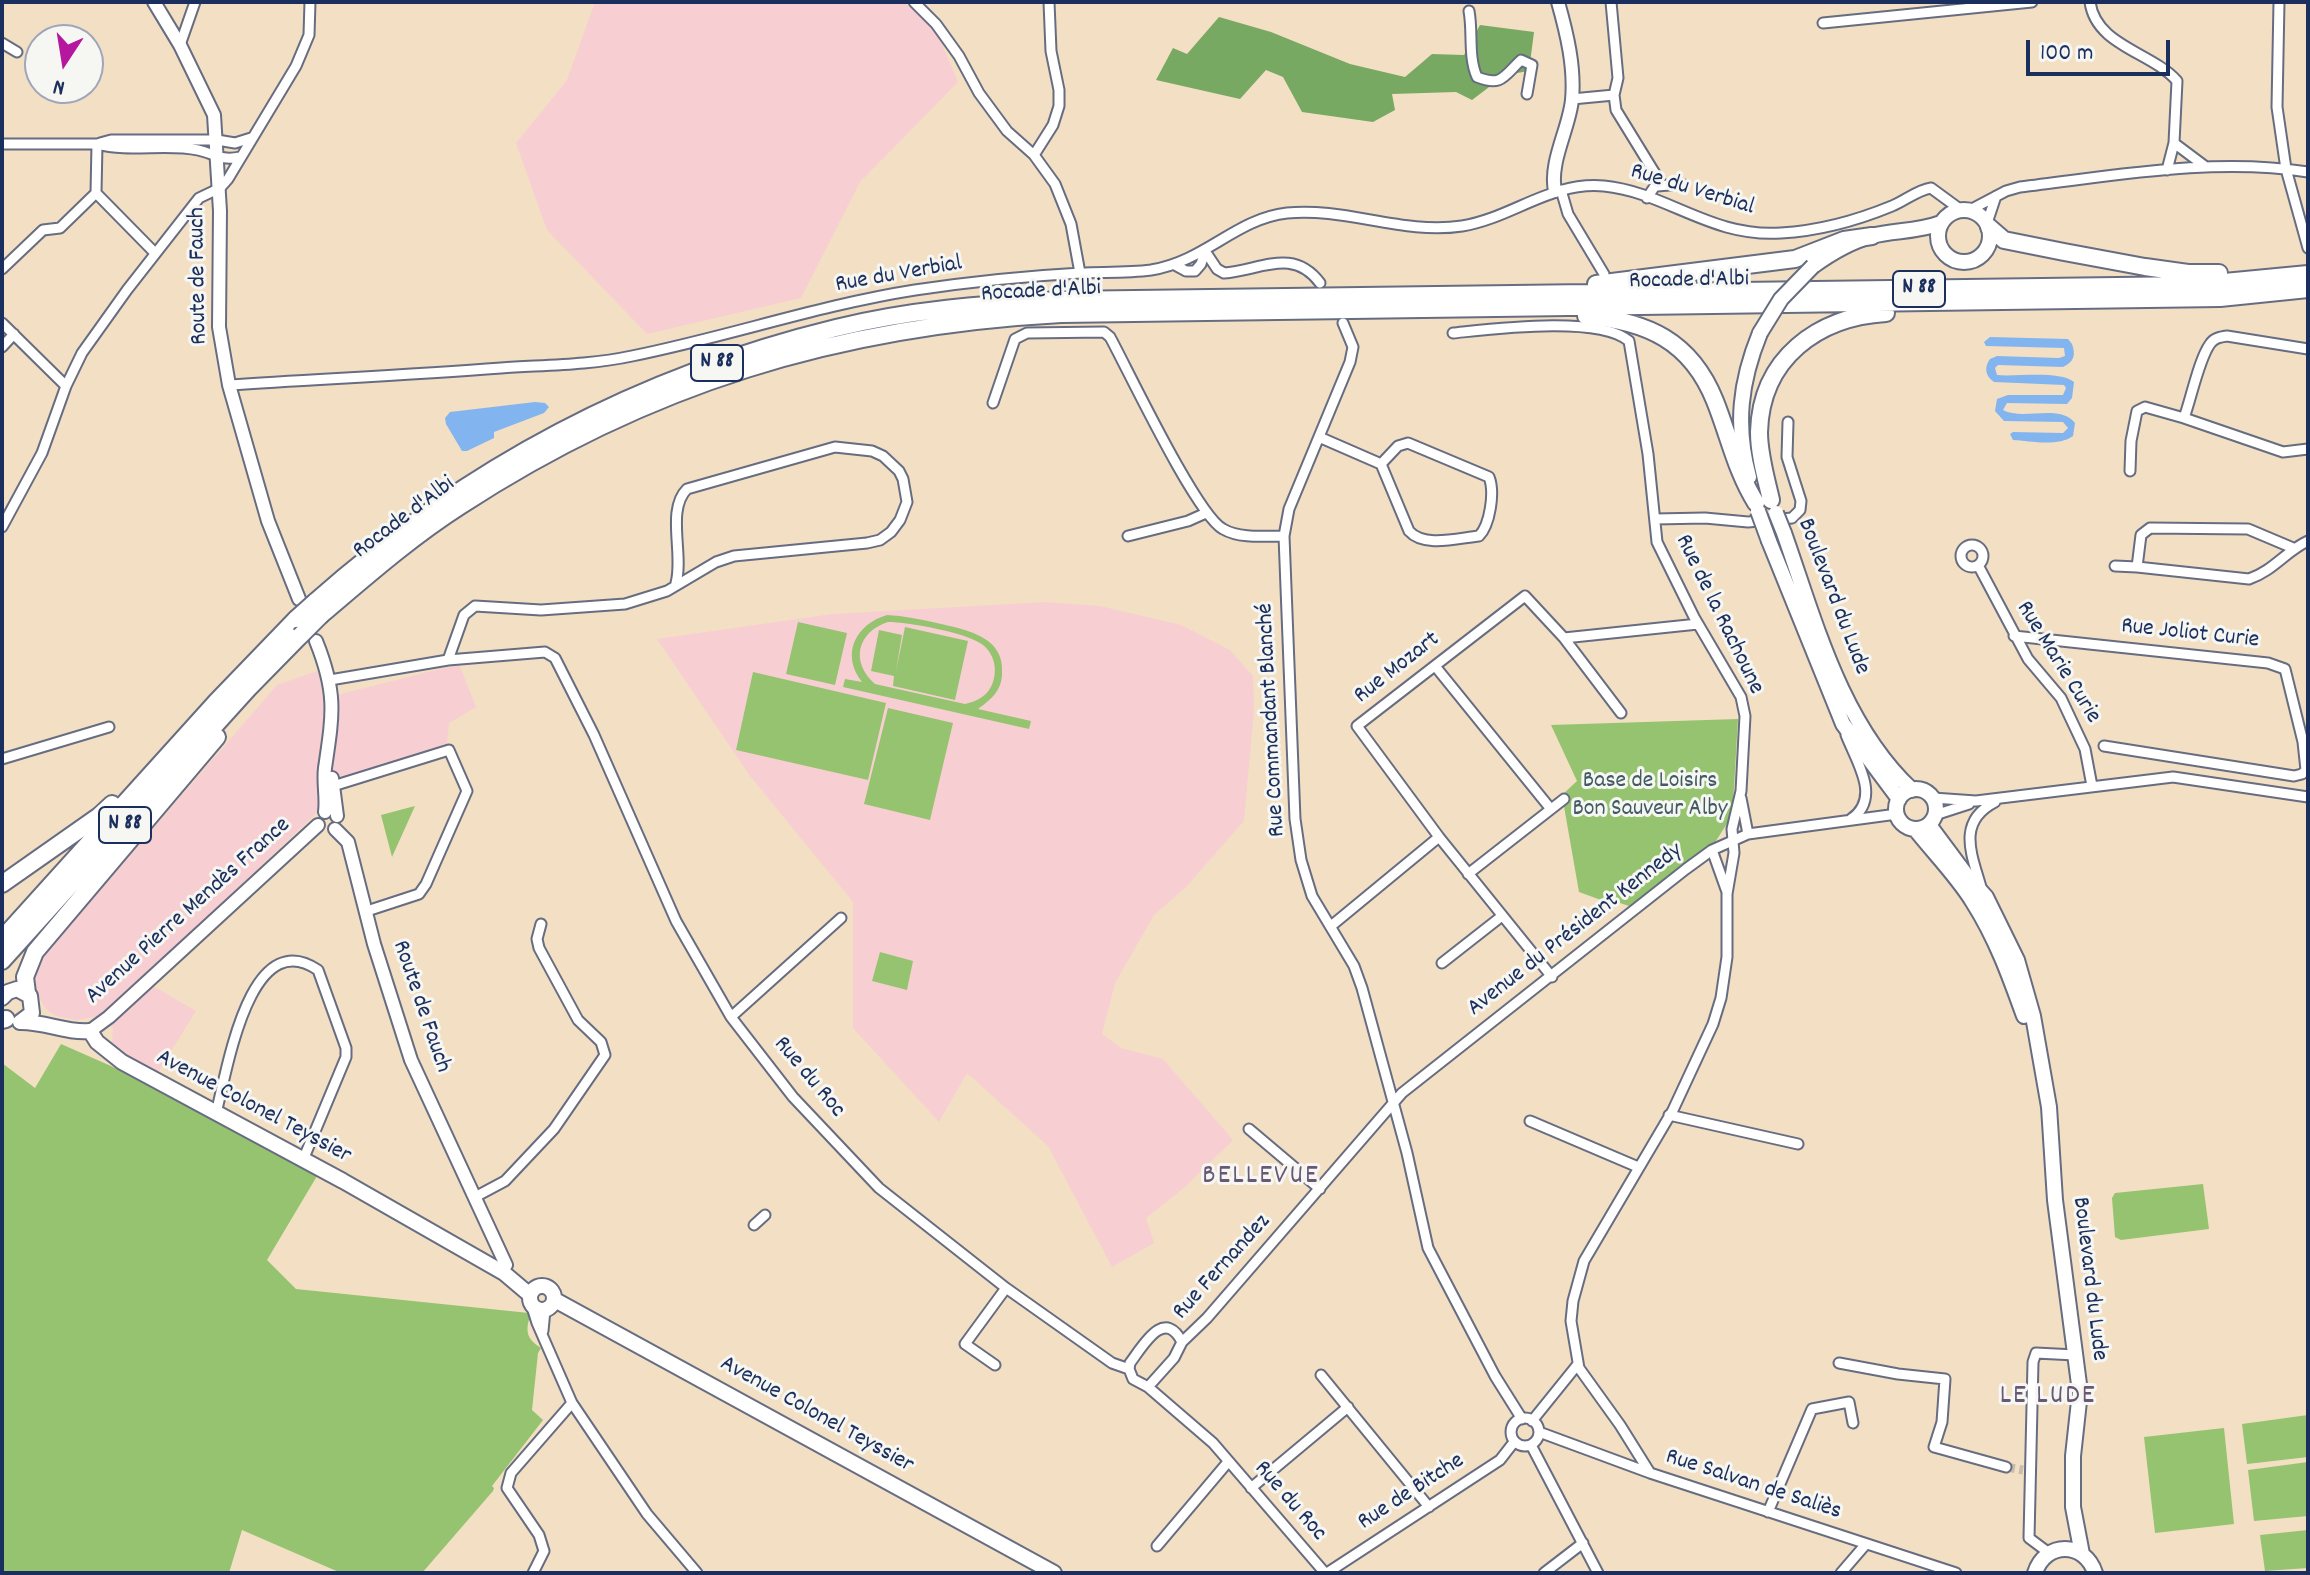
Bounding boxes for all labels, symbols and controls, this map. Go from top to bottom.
north arrow [24,24,104,104]
scale bar [2030,24,2174,74]
text: 100 m [2040,37,2093,71]
text: N [51,70,68,102]
street label: Rue du Verbial [1627,159,1757,223]
street label: Route de Fauch [184,207,216,345]
street label: Rue du Verbial [833,251,965,301]
street label: Rocade d'Albi [1629,267,1749,297]
road number: N 88 [1893,271,1945,307]
street label: Rocade d'Albi [980,275,1102,311]
road number: N 88 [691,345,743,381]
street label: Rocade d'Albi [348,471,462,567]
street label: Boulevard du Lude [1789,515,1875,679]
street label: Rue de la Rachoune [1667,530,1769,700]
street label: Rue Marie Curie [2008,597,2106,729]
street label: Rue Commandant Blanché [1252,602,1294,838]
street label: Rue Joliot Curie [2120,613,2260,657]
street label: Rue Mozart [1349,627,1447,711]
park label: Base de Loisirs Bon Sauveur Alby [1572,769,1728,825]
road number: N 88 [99,807,151,843]
street label: Avenue Pierre Mendès France [81,812,297,1012]
street label: Avenue du Président Kennedy [1463,838,1689,1024]
street label: Route de Fauch [384,937,456,1077]
street label: Rue du Roc [766,1032,850,1124]
street label: Avenue Colonel Teyssier [150,1044,356,1172]
district label: BELLEVUE [1202,1161,1320,1195]
street label: Boulevard du Lude [2064,1196,2112,1362]
street label: Rue Fernandez [1168,1209,1278,1327]
street label: Avenue Colonel Teyssier [714,1351,918,1481]
district label: LE LUDE [2000,1381,2096,1415]
street label: Rue Salvan de Saliès [1661,1444,1845,1528]
street label: Rue de Bitche [1353,1448,1471,1538]
street label: Rue du Roc [1246,1456,1332,1548]

